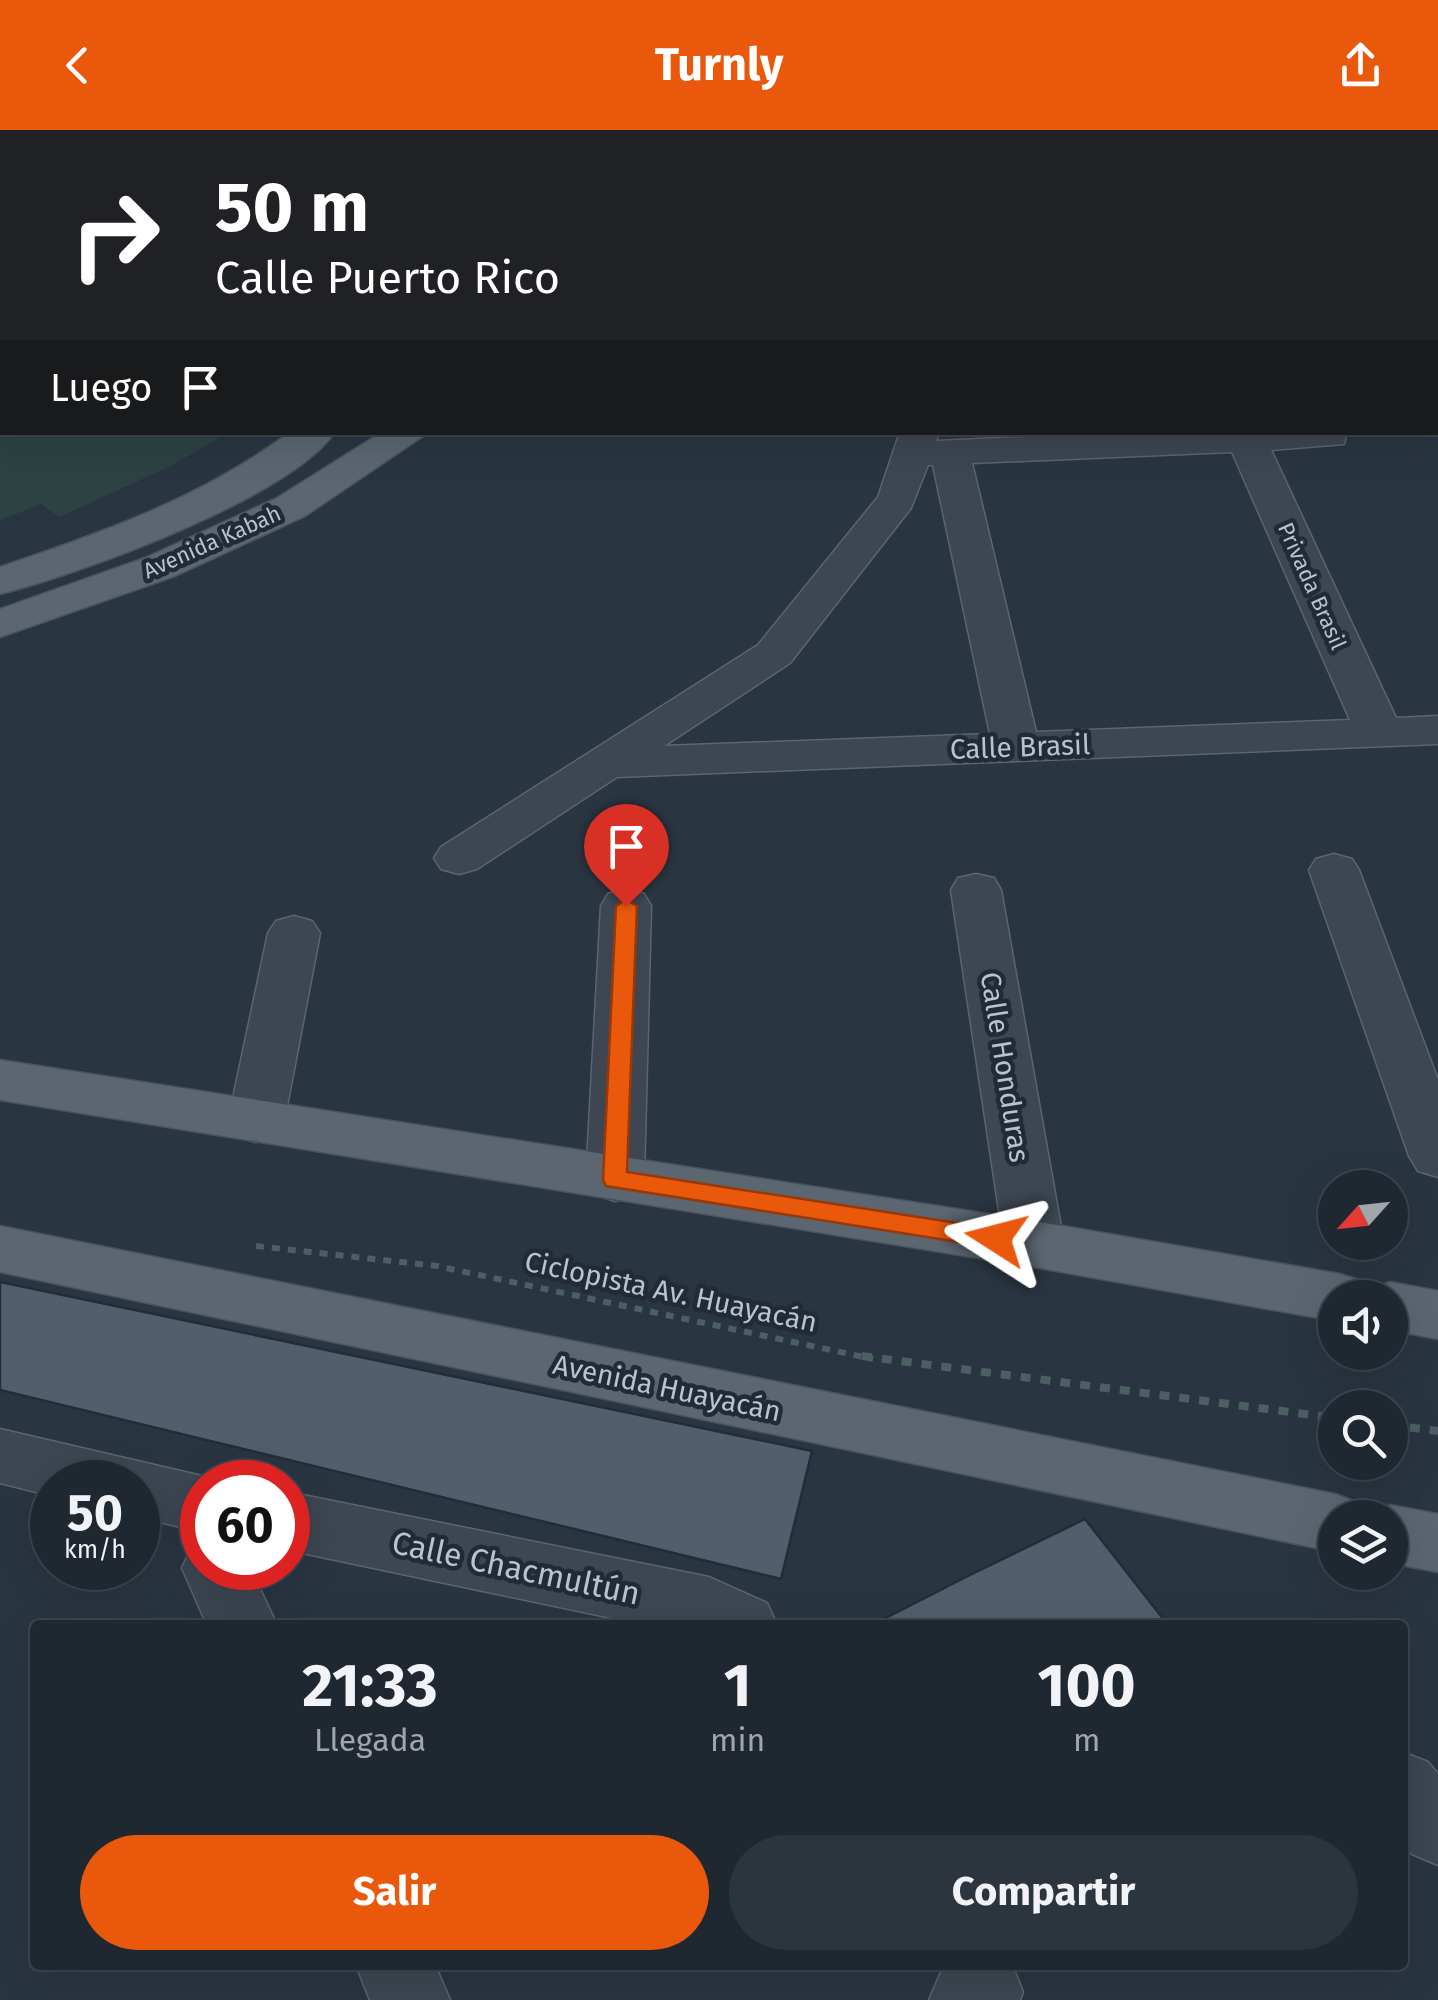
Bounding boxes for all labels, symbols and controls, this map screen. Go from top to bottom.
icon: back [50,38,105,93]
text: Turnly [655,38,783,92]
icon: share [1333,38,1388,93]
text: 50 m [215,166,369,250]
icon: right [50,170,180,300]
text: Calle Puerto Rico [215,251,560,305]
icon: arrive [173,360,228,415]
text: Luego [50,365,153,411]
street label: Avenida Kabah [139,500,285,584]
street label: Privada Brasil [1272,518,1352,654]
street label: Calle Brasil [949,728,1091,766]
pin [584,804,669,907]
icon: arrive [599,819,654,874]
street label: Calle Honduras [974,970,1036,1164]
north arrow [1318,1170,1408,1260]
map controls [1318,1170,1408,1590]
position arrow [944,1186,1048,1290]
street label: Ciclopista Av. Huayacán [522,1245,820,1339]
button: sound [1318,1280,1408,1370]
street label: Avenida Huayacán [550,1348,784,1428]
button: search [1318,1390,1408,1480]
speed limit sign: 60 [180,1460,310,1590]
text: 50 [67,1483,123,1543]
button: layers [1318,1500,1408,1590]
street label: Calle Chacmultún [389,1523,643,1613]
text: km/h [64,1535,126,1565]
text: 21:33 [302,1650,438,1722]
text: 1 [724,1650,752,1722]
text: 100 [1038,1650,1136,1722]
text: Llegada [314,1721,426,1759]
text: min [710,1721,765,1759]
text: m [1073,1721,1100,1759]
button: Salir [80,1835,709,1950]
button: Compartir [729,1835,1358,1950]

